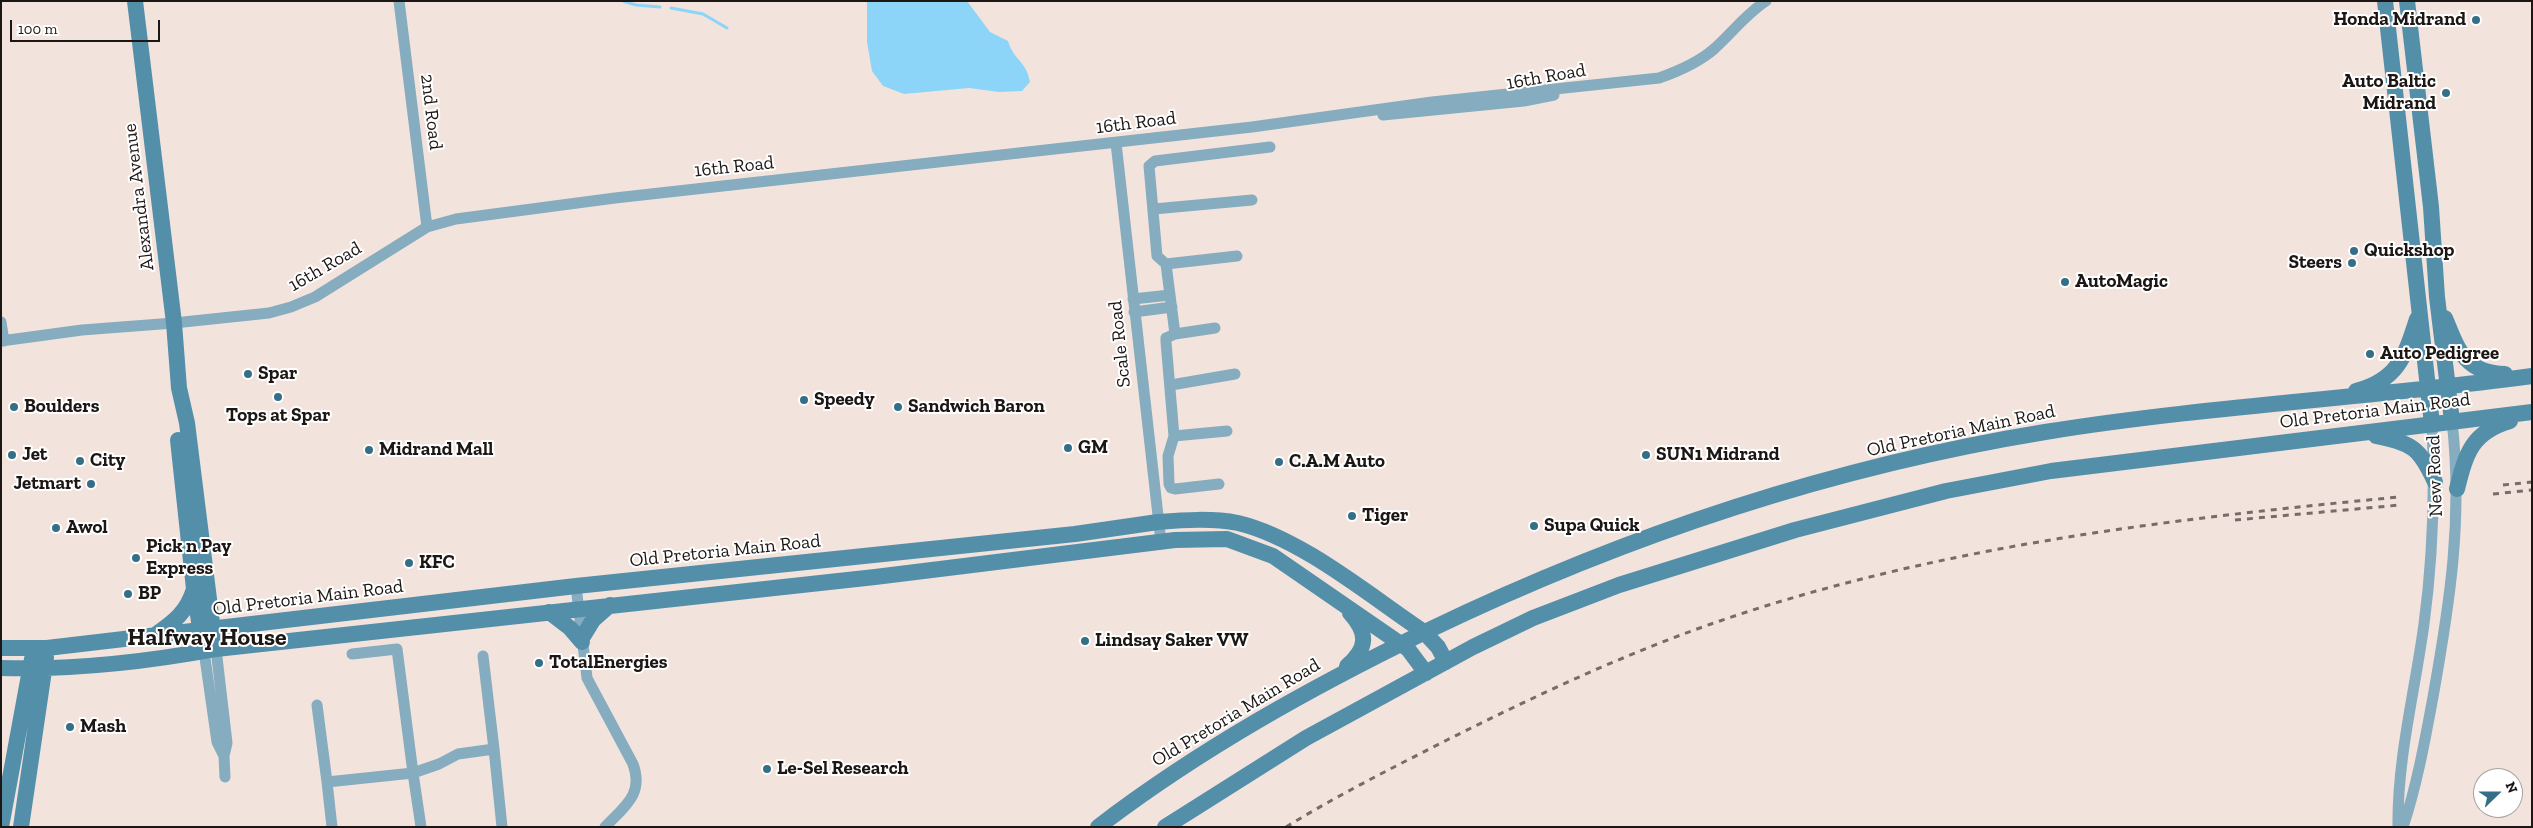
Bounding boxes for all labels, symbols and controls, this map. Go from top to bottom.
place label: Honda Midrand [2333,9,2466,31]
scale bar [12,10,162,42]
marker: Honda Midrand [2470,14,2482,26]
text: 100 m [18,20,57,38]
street label: 16th Road [1505,59,1587,95]
place label: Auto Baltic Midrand [2342,71,2436,115]
street label: 2nd Road [415,73,447,151]
marker: Auto Baltic Midrand [2440,87,2452,99]
street label: 16th Road [1095,107,1177,139]
street label: Alexandra Avenue [119,122,159,272]
street label: 16th Road [693,151,775,183]
street label: 16th Road [285,237,365,297]
place label: Quickshop [2364,240,2454,262]
marker: Quickshop [2348,245,2360,257]
place label: Steers [2288,252,2342,274]
marker: Steers [2346,257,2358,269]
place label: AutoMagic [2075,271,2168,293]
marker: AutoMagic [2059,276,2071,288]
street label: Scale Road [1104,299,1136,389]
place label: Auto Pedigree [2380,343,2499,365]
marker: Auto Pedigree [2364,348,2376,360]
place label: Spar [258,363,297,385]
marker: Spar [242,368,254,380]
street label: Old Pretoria Main Road [2278,388,2472,434]
place label: Speedy [814,389,874,411]
marker: Tops at Spar [272,391,284,403]
marker: Speedy [798,394,810,406]
place label: Boulders [24,396,99,418]
place label: Sandwich Baron [908,396,1045,418]
street label: Old Pretoria Main Road [1865,400,2057,462]
marker: Boulders [8,401,20,413]
marker: Sandwich Baron [892,401,904,413]
place label: Tops at Spar [226,405,330,427]
street label: New Road [2422,435,2448,517]
place label: GM [1078,437,1108,459]
place label: Midrand Mall [379,439,494,461]
marker: GM [1062,442,1074,454]
place label: Jet [22,444,47,466]
marker: Midrand Mall [363,444,375,456]
place label: SUN1 Midrand [1656,444,1779,466]
marker: Jet [6,449,18,461]
marker: SUN1 Midrand [1640,449,1652,461]
place label: City [90,450,125,472]
place label: C.A.M Auto [1289,451,1385,473]
marker: City [74,455,86,467]
marker: C.A.M Auto [1273,456,1285,468]
place label: Jetmart [13,473,81,495]
marker: Jetmart [85,478,97,490]
place label: Tiger [1362,505,1408,527]
marker: Tiger [1346,510,1358,522]
place label: Supa Quick [1544,515,1640,537]
place label: Awol [66,517,108,539]
marker: Supa Quick [1528,520,1540,532]
marker: Awol [50,522,62,534]
street label: Old Pretoria Main Road [628,530,822,572]
place label: Pick n Pay Express [146,536,231,580]
marker: Pick n Pay Express [130,552,142,564]
place label: KFC [419,552,455,574]
marker: KFC [403,557,415,569]
street label: Old Pretoria Main Road [211,575,405,621]
place label: BP [138,583,161,605]
marker: BP [122,588,134,600]
district label: Halfway House [127,624,287,652]
place label: Lindsay Saker VW [1095,630,1249,652]
marker: Lindsay Saker VW [1079,635,1091,647]
place label: TotalEnergies [549,652,668,674]
street label: Old Pretoria Main Road [1148,654,1324,772]
marker: TotalEnergies [533,657,545,669]
place label: Mash [80,716,126,738]
marker: Mash [64,721,76,733]
place label: Le-Sel Research [777,758,909,780]
marker: Le-Sel Research [761,763,773,775]
north arrow [2473,768,2523,818]
text: N [2502,779,2521,796]

